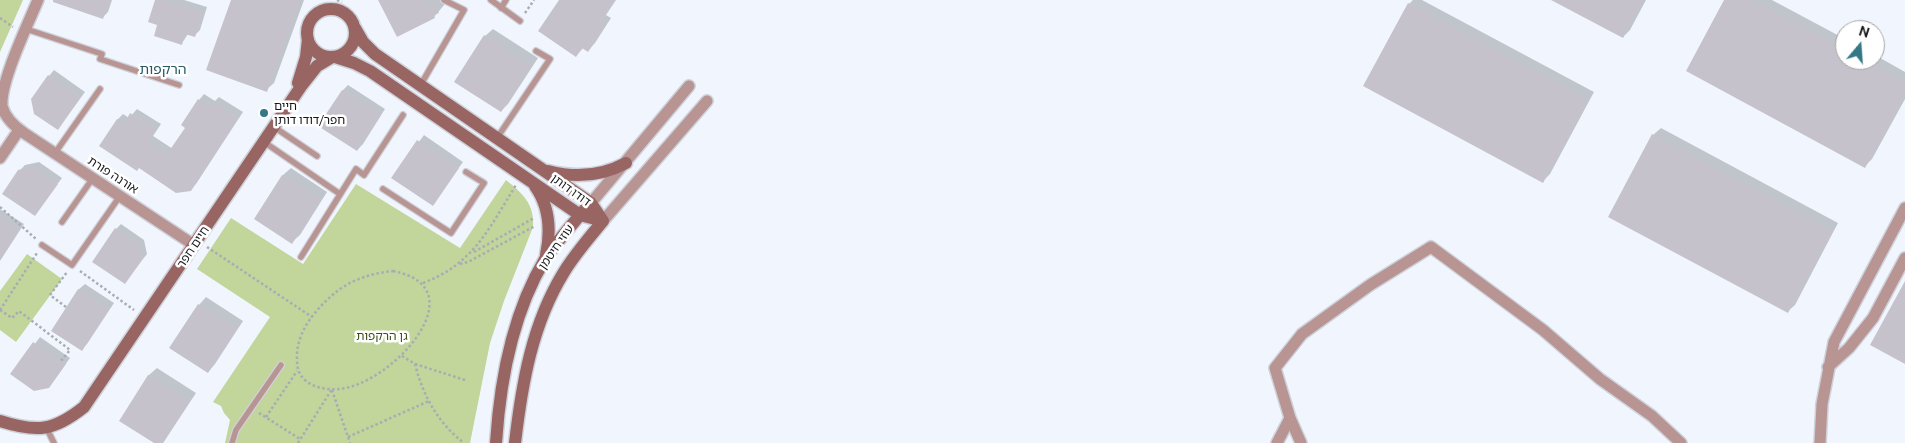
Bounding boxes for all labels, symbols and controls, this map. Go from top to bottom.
north arrow [1835,20,1885,70]
text: N [1857,22,1872,41]
district label: הרקפות [139,61,187,77]
place label: חיים חפר/דודו דותן [274,99,345,127]
marker: חיים חפר/דודו דותן [258,107,270,119]
street label: אורנה פורת [85,153,141,197]
street label: דודו דותן [548,171,594,209]
street label: עוזי חיטמן [535,222,577,272]
street label: חיים חפר [174,223,212,271]
park label: גן הרקפות [356,329,408,343]

